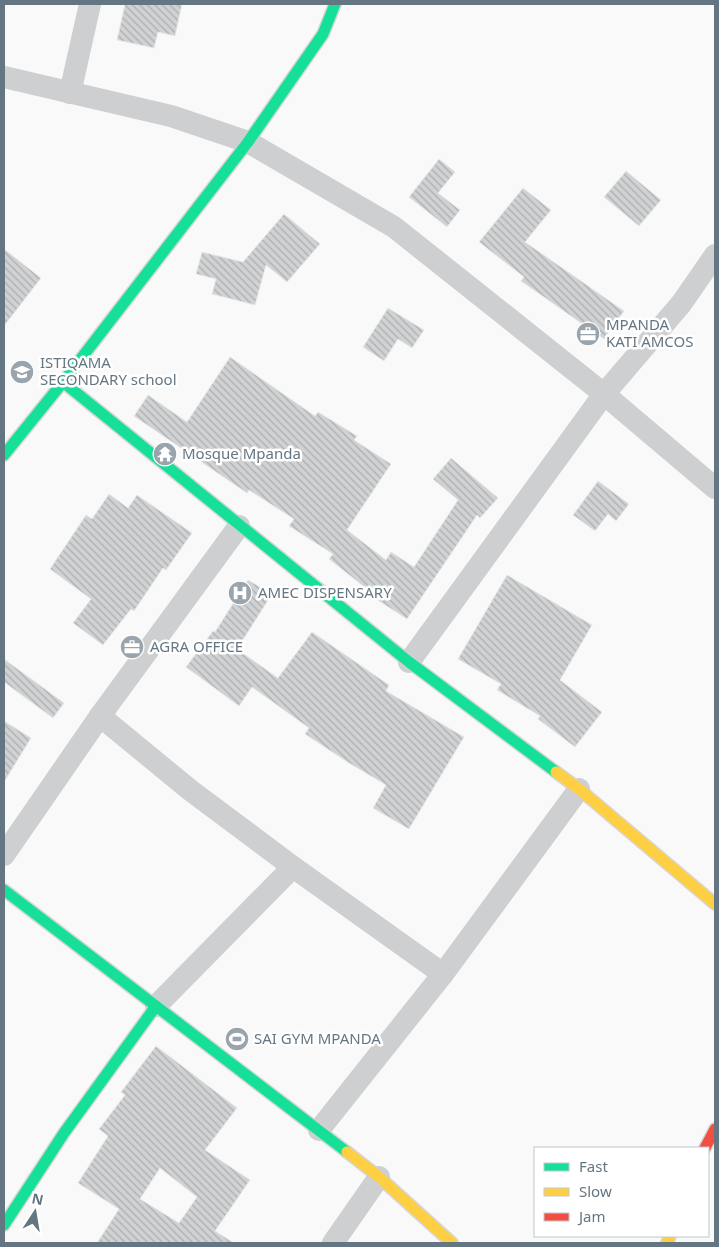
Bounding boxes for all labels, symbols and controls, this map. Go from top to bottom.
place label: MPANDA KATI AMCOS [606,314,693,351]
office icon: MPANDA KATI AMCOS [575,321,601,347]
place label: ISTIQAMA SECONDARY school [40,352,177,389]
school or university icon: ISTIQAMA SECONDARY school [9,359,35,385]
temple icon: Mosque Mpanda [152,441,178,467]
place label: Mosque Mpanda [182,443,301,463]
hospital icon: AMEC DISPENSARY [227,580,253,606]
place label: AMEC DISPENSARY [258,582,392,602]
office icon: AGRA OFFICE [119,634,145,660]
place label: AGRA OFFICE [150,636,243,656]
sports icon: SAI GYM MPANDA [224,1026,250,1052]
place label: SAI GYM MPANDA [254,1028,381,1048]
legend [534,1147,709,1237]
text: Fast [579,1156,608,1176]
text: Slow [579,1181,612,1201]
north arrow [10,1187,60,1237]
text: N [30,1188,45,1209]
text: Jam [577,1206,606,1226]

